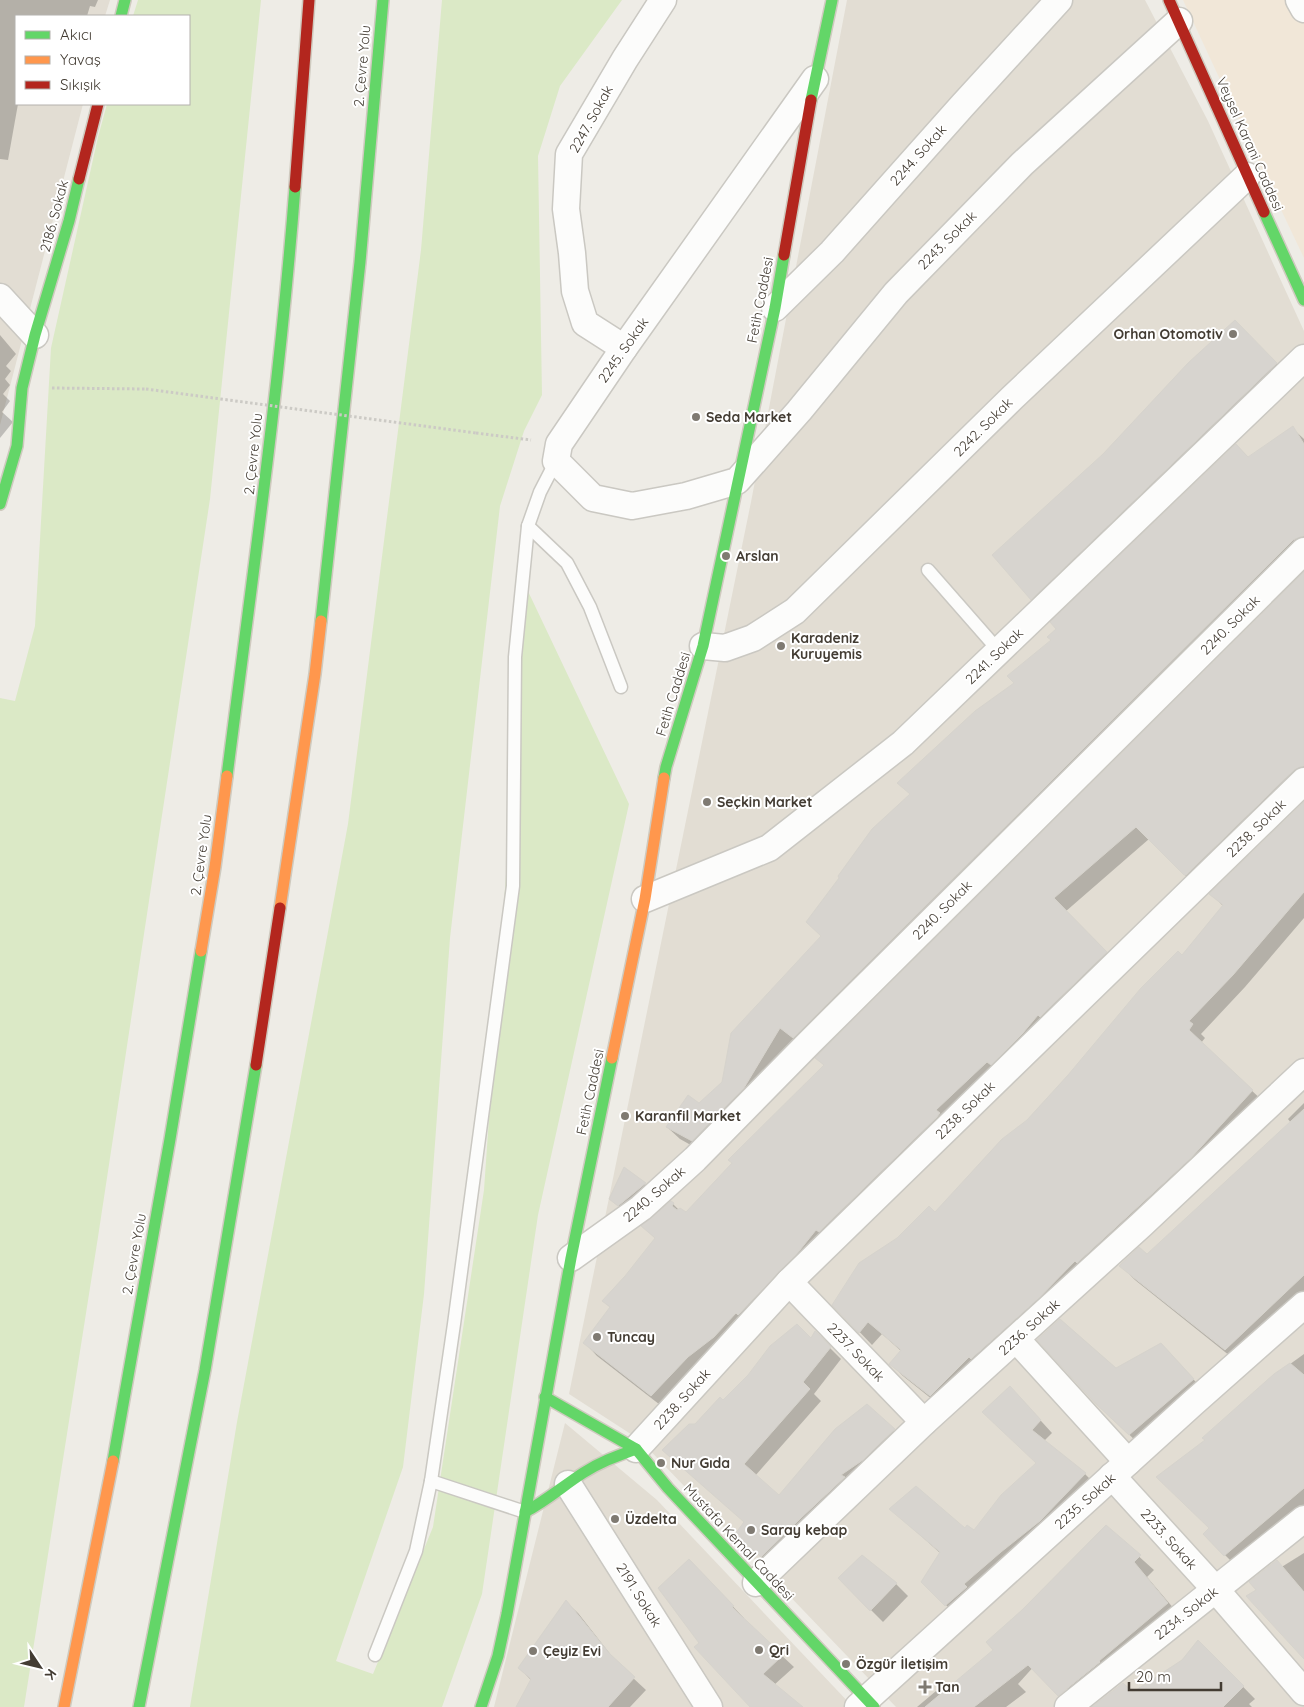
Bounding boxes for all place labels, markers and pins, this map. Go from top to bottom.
place label: Orhan Otomotiv [1113,325,1223,343]
marker: Orhan Otomotiv [1227,328,1239,340]
place label: Seda Market [706,408,792,426]
marker: Seda Market [690,411,702,423]
place label: Arslan [736,547,779,565]
marker: Arslan [720,550,732,562]
place label: Karadeniz Kuruyemis [791,629,862,663]
marker: Karadeniz Kuruyemis [775,640,787,652]
place label: Seçkin Market [717,793,813,811]
marker: Seçkin Market [701,796,713,808]
place label: Karanfil Market [635,1107,741,1125]
marker: Karanfil Market [619,1110,631,1122]
place label: Tuncay [607,1328,655,1346]
marker: Tuncay [591,1331,603,1343]
place label: Nur Gıda [671,1454,730,1472]
marker: Nur Gıda [655,1457,667,1469]
place label: Üzdelta [625,1510,677,1528]
marker: Üzdelta [609,1513,621,1525]
place label: Saray kebap [761,1521,847,1539]
marker: Saray kebap [745,1524,757,1536]
place label: Qri [769,1641,789,1659]
place label: Çeyiz Evi [543,1642,601,1660]
marker: Qri [753,1644,765,1656]
marker: Çeyiz Evi [527,1645,539,1657]
place label: Özgür İletişim [856,1655,948,1673]
marker: Özgür İletişim [840,1658,852,1670]
place label: Tan [935,1678,960,1696]
marker: Tan [919,1681,931,1693]

